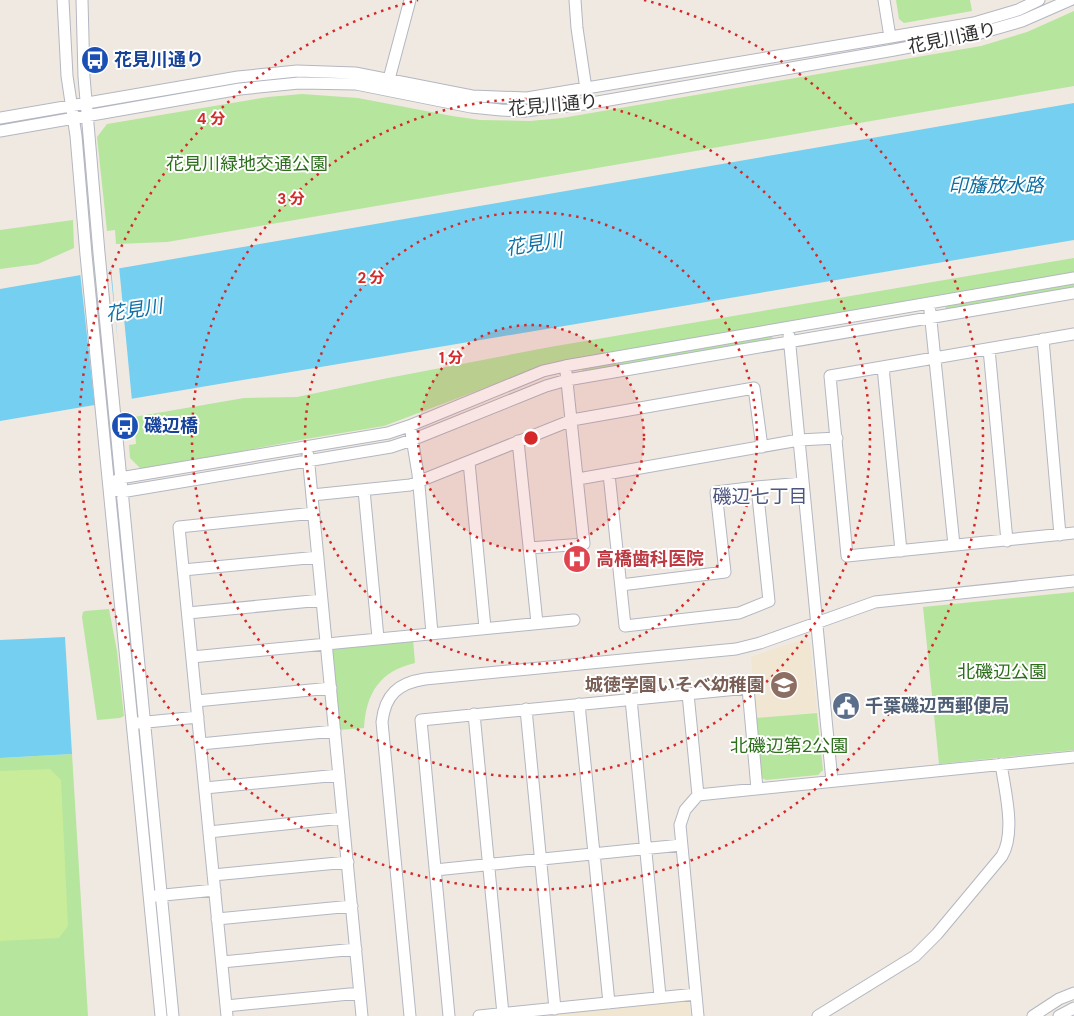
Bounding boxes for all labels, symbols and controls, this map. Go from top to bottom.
street label: 花見川通り [905,17,999,59]
bus stop icon: 花見川通り [80,45,110,75]
place label: 花見川通り [114,48,204,72]
street label: 花見川通り [507,89,599,121]
text: 4 分 [197,109,225,129]
park label: 花見川緑地交通公園 [166,152,328,176]
water label: 印旛放水路 [948,173,1045,198]
text: 3 分 [277,189,305,209]
water label: 花見川 [504,227,566,261]
text: 2 分 [357,268,385,288]
water label: 花見川 [104,293,166,327]
text: 1 分 [439,348,463,368]
bus stop icon: 磯辺橋 [110,411,140,441]
place label: 磯辺橋 [144,414,198,438]
centre of rings [522,429,540,447]
district label: 磯辺七丁目 [712,484,808,509]
hospital icon: 高橋歯科医院 [562,544,592,574]
place label: 高橋歯科医院 [596,547,704,571]
park label: 北磯辺公園 [957,660,1047,684]
school or university icon: 城徳学園いそべ幼稚園 [769,670,799,700]
place label: 城徳学園いそべ幼稚園 [585,673,765,697]
public building icon: 千葉磯辺西郵便局 [831,691,861,721]
place label: 千葉磯辺西郵便局 [865,694,1009,718]
park label: 北磯辺第2公園 [730,734,848,758]

